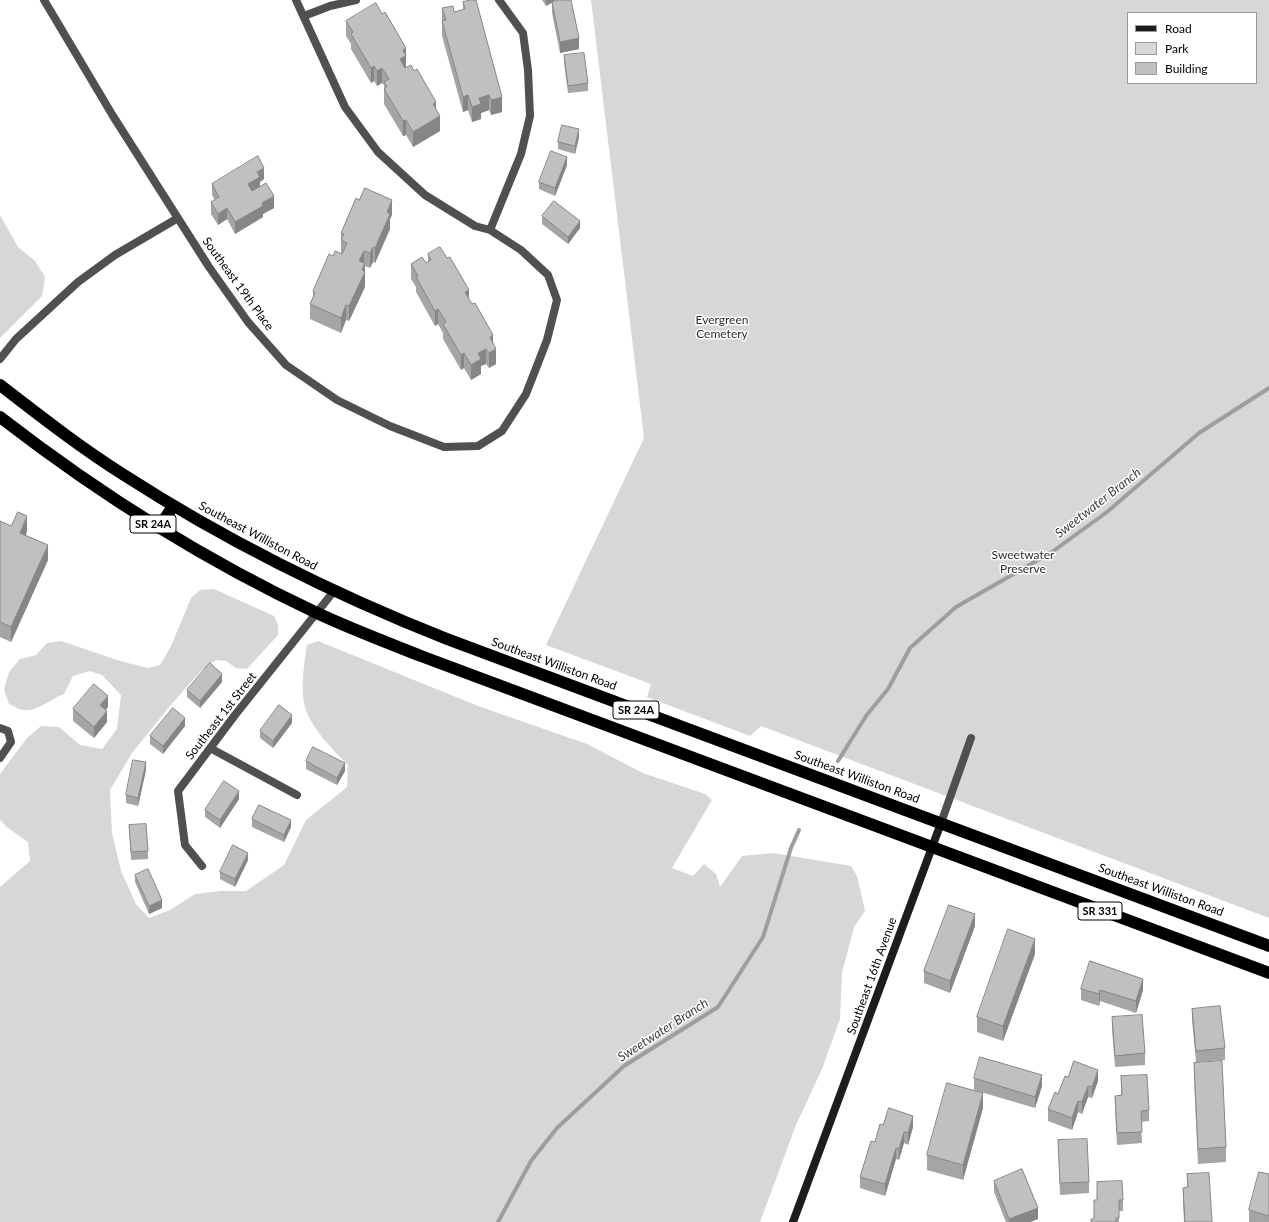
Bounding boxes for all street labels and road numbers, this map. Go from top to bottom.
street label: Southeast 19th Place [199,235,277,333]
street label: Southeast Williston Road [196,499,320,573]
road number: SR 24A [130,515,176,533]
street label: Southeast Williston Road [489,635,619,693]
street label: Southeast 1st Street [182,669,260,763]
road number: SR 24A [613,701,659,719]
street label: Southeast Williston Road [792,748,922,806]
street label: Southeast Williston Road [1096,861,1226,919]
road number: SR 331 [1078,902,1122,920]
street label: Southeast 16th Avenue [844,915,900,1037]

